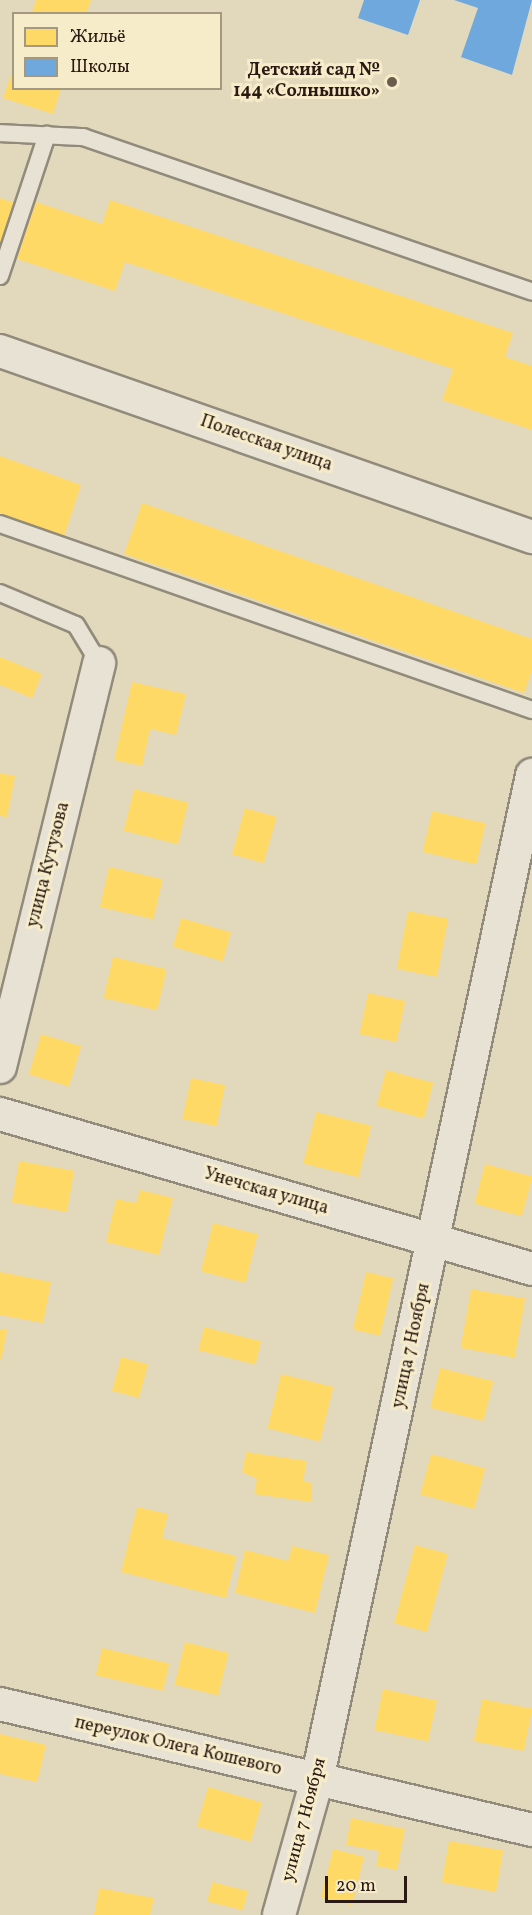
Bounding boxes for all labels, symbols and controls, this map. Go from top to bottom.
legend [12,12,222,90]
text: Жильё [70,25,126,50]
text: Школы [70,55,130,80]
place label: Детский сад № 144 «Солнышко» [233,61,380,104]
marker: Детский сад № 144 «Солнышко» [385,75,399,89]
street label: Полесская улица [197,411,335,477]
street label: улица Кутузова [23,800,75,930]
street label: Унечская улица [201,1164,331,1220]
street label: улица 7 Ноября [388,1281,436,1411]
street label: переулок Олега Кошевого [72,1713,284,1781]
street label: улица 7 Ноября [278,1756,332,1884]
scale bar [328,1864,410,1902]
text: 20 m [336,1874,376,1899]

